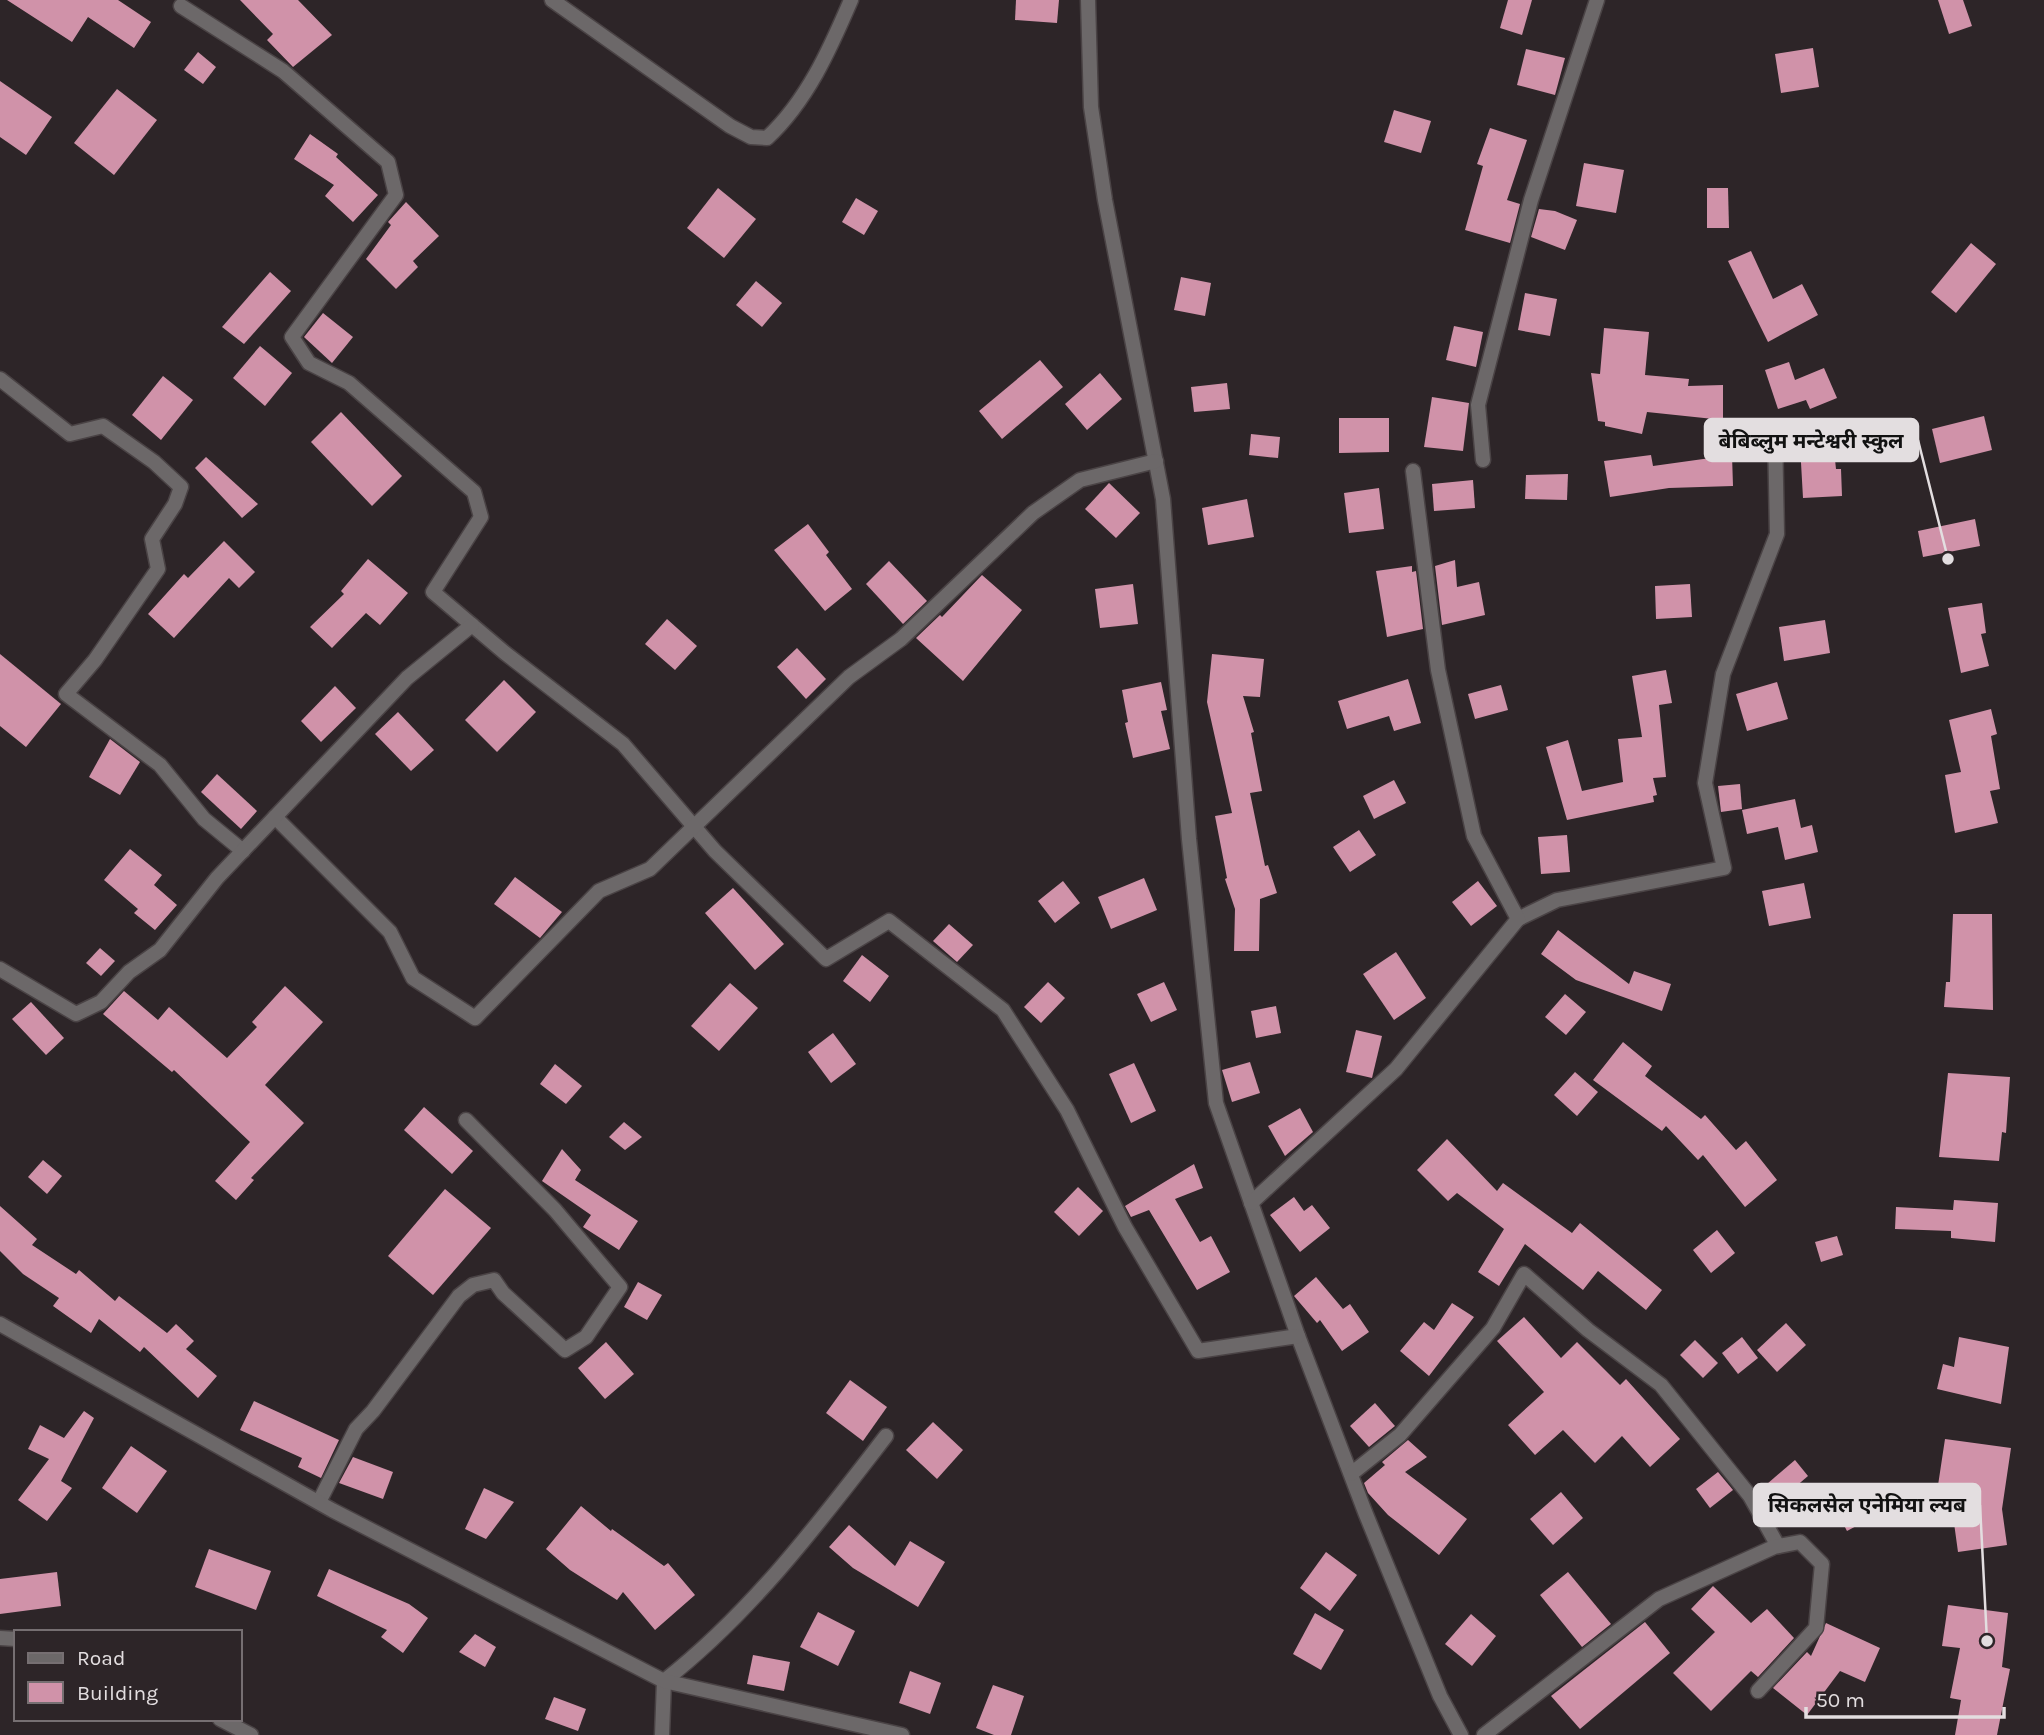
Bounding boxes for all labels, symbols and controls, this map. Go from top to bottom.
callout: बेबिब्लुम मन्टेश्वरी स्कुल [1705,419,1918,461]
text: बेबिब्लुम मन्टेश्वरी स्कुल [1718,429,1904,454]
callout: सिकलसेल एनेमिया ल्यब [1754,1484,1980,1526]
text: सिकलसेल एनेमिया ल्यब [1768,1493,1967,1517]
legend [14,1630,242,1721]
text: Road [77,1646,125,1670]
scale bar [1806,1676,2004,1720]
text: Building [77,1681,158,1705]
text: 50 m [1816,1688,1865,1712]

